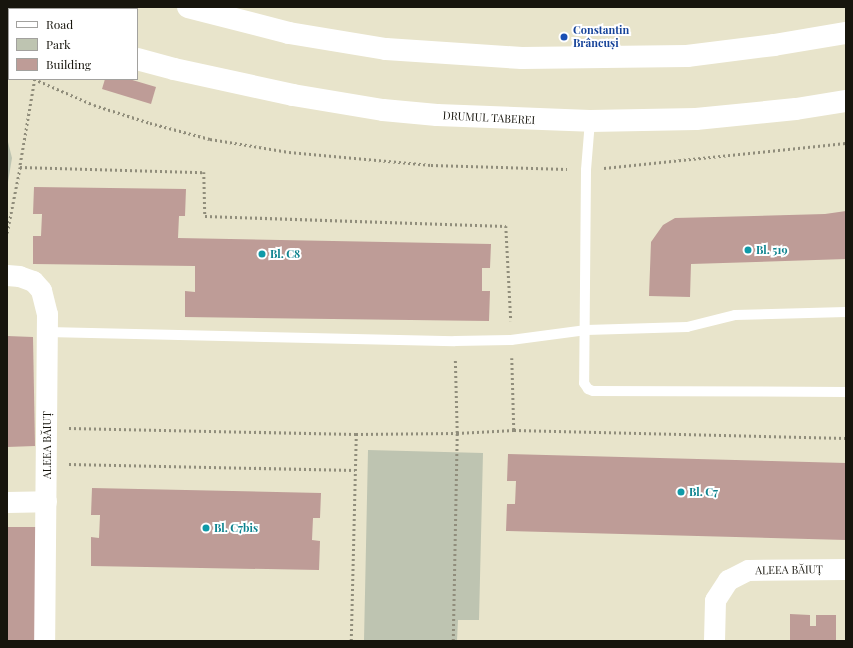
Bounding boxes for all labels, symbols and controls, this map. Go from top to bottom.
legend [8,8,138,80]
text: Road [46,16,73,32]
place label: Constantin Brâncuși [573,24,629,50]
marker: Constantin Brâncuși [558,31,570,43]
text: Park [46,36,71,52]
text: Building [46,56,91,72]
street label: DRUMUL TABEREI [442,109,536,127]
place label: Bl. 519 [756,243,788,257]
marker: Bl. 519 [743,245,753,255]
place label: Bl. C8 [270,247,300,261]
marker: Bl. C8 [257,249,267,259]
street label: ALEEA BĂIUȚ [40,411,54,479]
place label: Bl. C7 [689,485,718,499]
marker: Bl. C7 [676,487,686,497]
place label: Bl. C7bis [214,521,258,535]
marker: Bl. C7bis [201,523,211,533]
street label: ALEEA BĂIUȚ [755,563,823,577]

